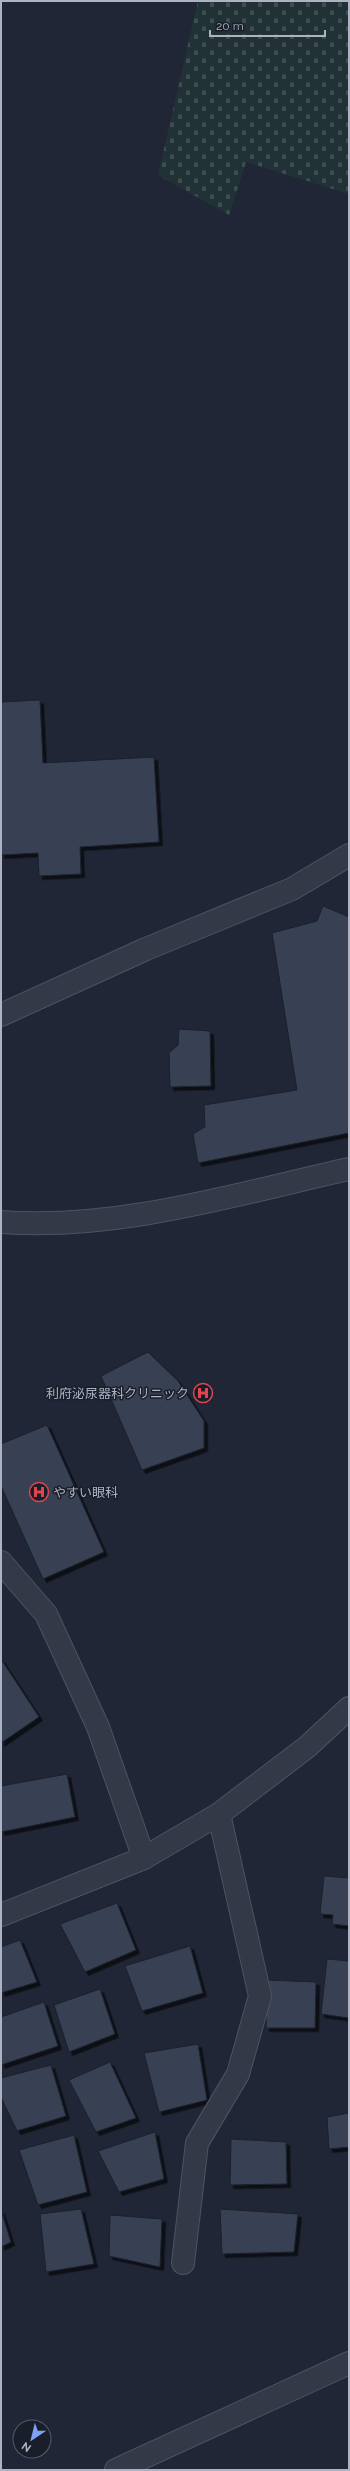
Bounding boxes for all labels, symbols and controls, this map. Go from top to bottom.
scale bar [210,12,325,38]
text: 20 m [216,19,244,33]
hospital icon: 利府泌尿器科クリニック [192,1382,214,1404]
place label: 利府泌尿器科クリニック [46,1386,189,1401]
hospital icon: やすい眼科 [28,1481,50,1503]
place label: やすい眼科 [53,1485,118,1500]
north arrow [12,2419,52,2459]
text: N [19,2439,34,2455]

